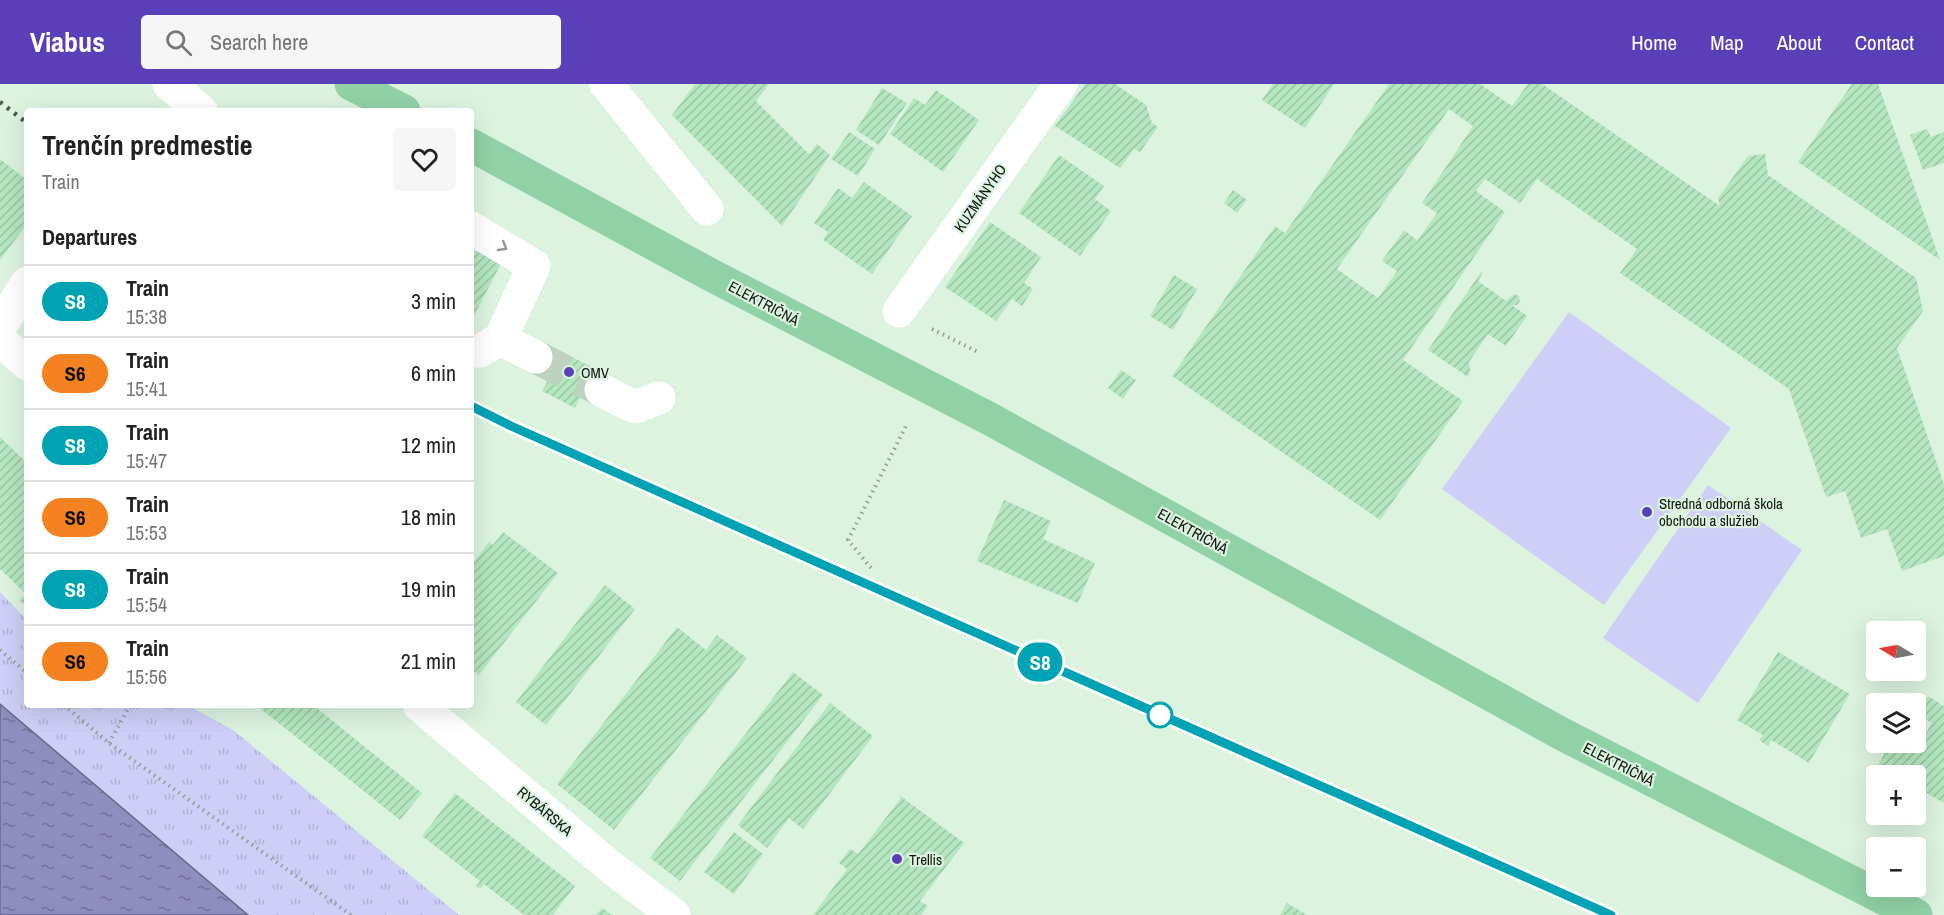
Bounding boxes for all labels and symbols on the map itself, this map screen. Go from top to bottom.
street label: KUZMÁNYHO [949,160,1011,236]
one-way arrow [497,240,507,252]
street label: ELEKTRIČNÁ [725,276,804,331]
place label: OMV [581,362,610,383]
marker: OMV [562,365,576,379]
place label: Stredná odborná škola obchodu a služieb [1659,493,1783,531]
street label: ELEKTRIČNÁ [1154,503,1233,559]
marker: Stredná odborná škola obchodu a služieb [1640,505,1654,519]
north arrow [1866,621,1926,681]
line badge: S8 [1013,642,1067,682]
unlabelled marker [1147,702,1173,728]
street label: ELEKTRIČNÁ [1580,737,1659,791]
street label: RYBÁRSKA [513,781,578,841]
place label: Trellis [909,849,942,870]
marker: Trellis [890,852,904,866]

